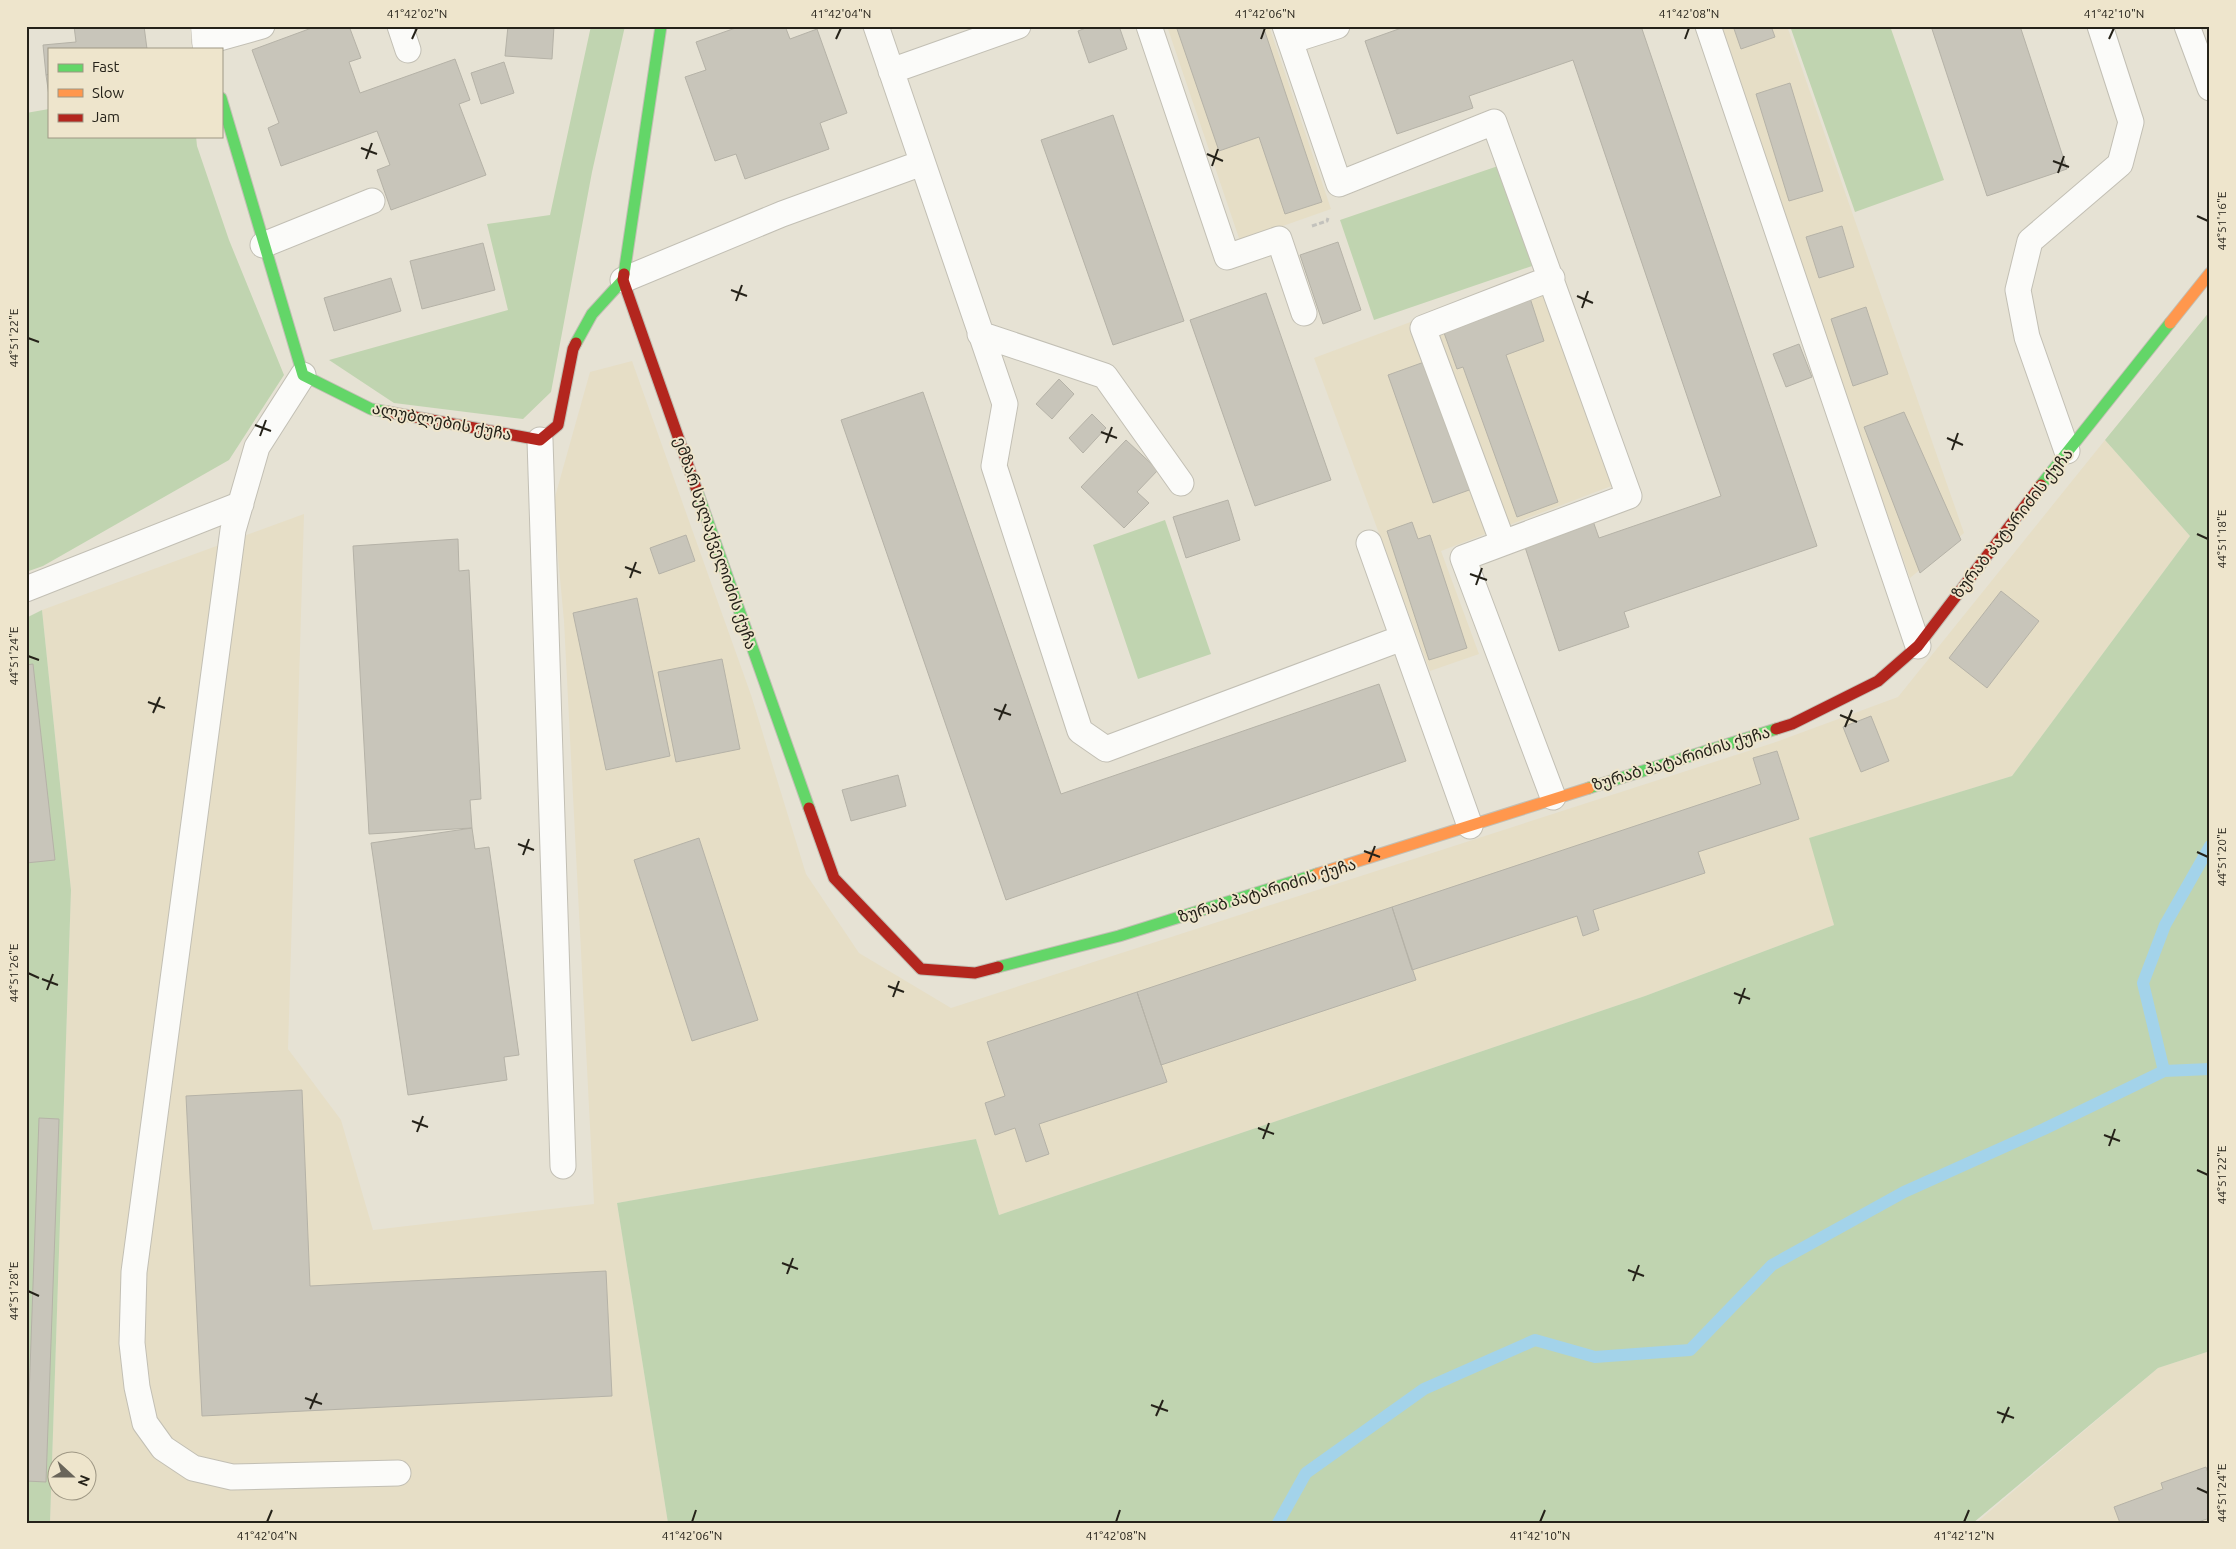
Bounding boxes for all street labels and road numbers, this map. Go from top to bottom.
street label: ალუბლების ქუჩა [370,399,513,445]
street label: ემზარ სულაქველიძის ქუჩა [669,434,761,652]
street label: ზურაბ პატარიძის ქუჩა [1948,445,2077,602]
street label: ზურაბ პატარიძის ქუჩა [1590,722,1772,795]
street label: ზურაბ პატარიძის ქუჩა [1176,854,1358,927]

